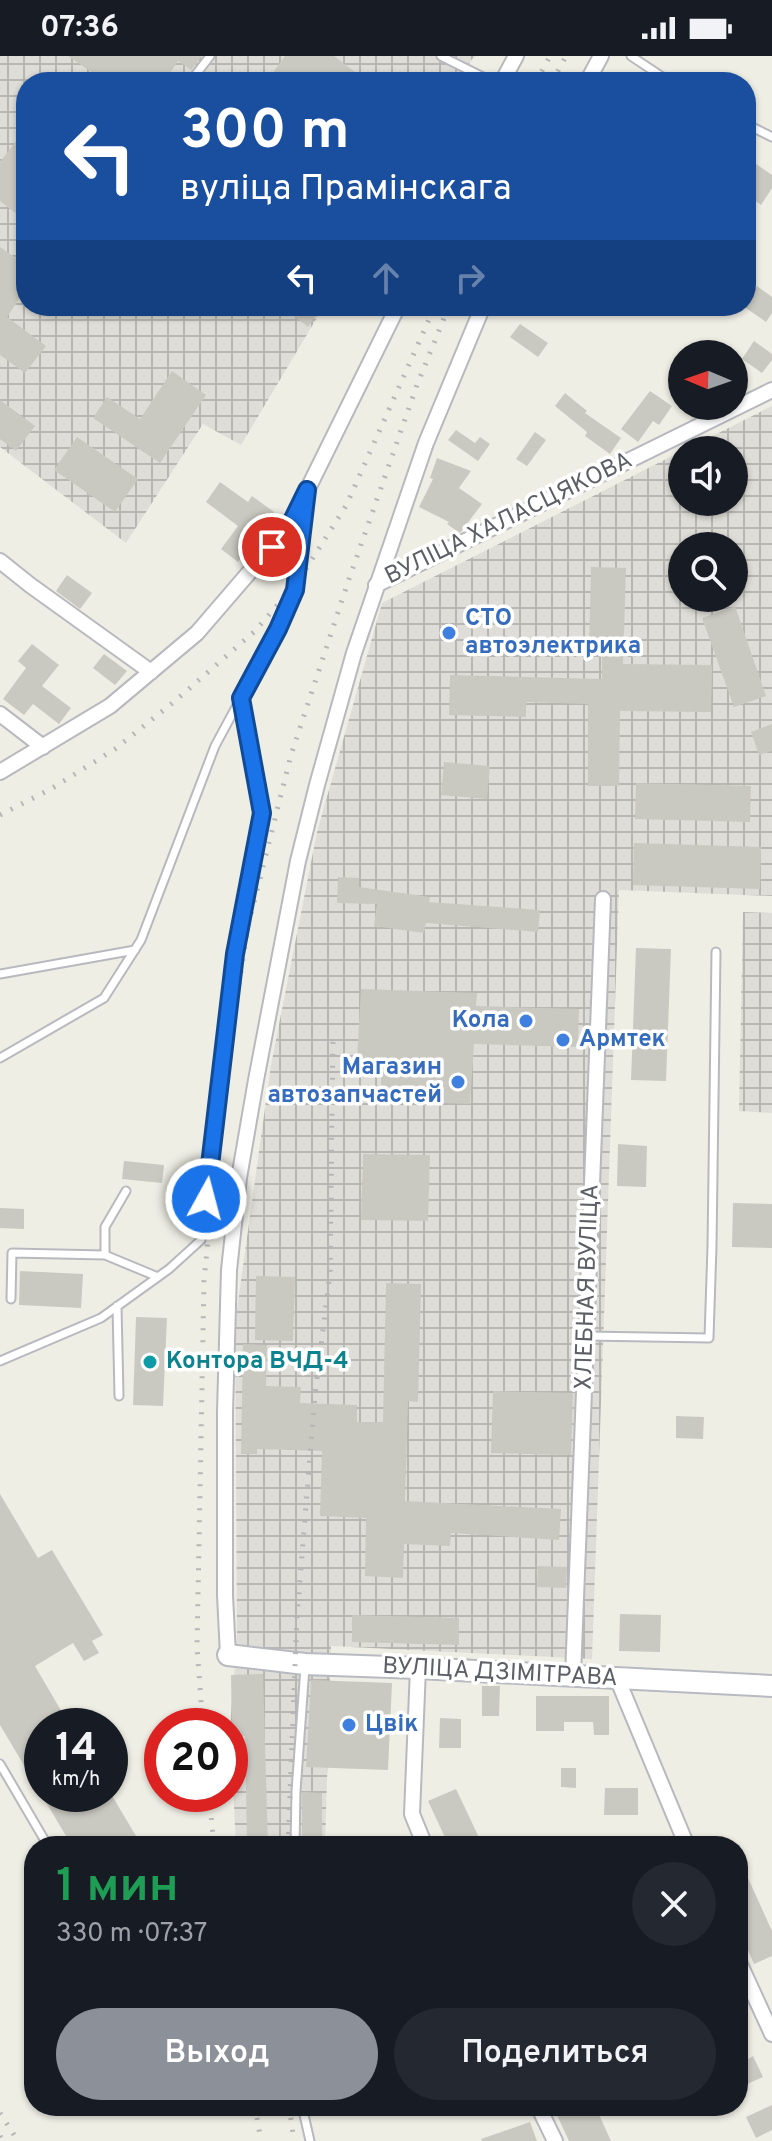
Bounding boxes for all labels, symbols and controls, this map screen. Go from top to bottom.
text: 07:36 [40,10,119,47]
text: 300 m [180,98,350,168]
icon: left [48,104,152,208]
text: вуліца Прамінскага [180,167,512,213]
icon: left [280,256,324,300]
icon: ahead [364,256,408,300]
icon: right [448,256,492,300]
north arrow [668,340,748,420]
map controls [668,340,748,612]
button: sound [668,436,748,516]
street label: ВУЛІЦА ХАЛАСЦЯКОВА [380,446,638,592]
pin [238,513,306,581]
icon: arrive [250,525,294,569]
button: search [668,532,748,612]
place label: СТО автоэлектрика [465,604,641,662]
marker: СТО автоэлектрика [440,624,458,642]
place label: Кола [452,1006,510,1036]
marker: Кола [517,1012,535,1030]
place label: Армтек [579,1025,666,1055]
marker: Армтек [554,1031,572,1049]
place label: Магазин автозапчастей [267,1053,442,1111]
marker: Магазин автозапчастей [449,1073,467,1091]
position arrow [164,1157,248,1241]
street label: ХЛЕБНАЯ ВУЛІЦА [569,1184,607,1390]
place label: Контора ВЧД-4 [166,1347,349,1377]
marker: Контора ВЧД-4 [141,1353,159,1371]
street label: ВУЛІЦА ДЗІМІТРАВА [382,1652,618,1694]
speed limit sign: 20 [144,1708,248,1812]
place label: Цвік [365,1710,418,1740]
marker: Цвік [340,1716,358,1734]
text: 14 [55,1725,97,1775]
text: km/h [52,1767,100,1793]
text: 1 мин [56,1858,179,1918]
button: close [632,1862,716,1946]
text: 330 m · 07:37 [56,1918,207,1951]
button: Выход [56,2008,378,2100]
button: Поделиться [394,2008,716,2100]

